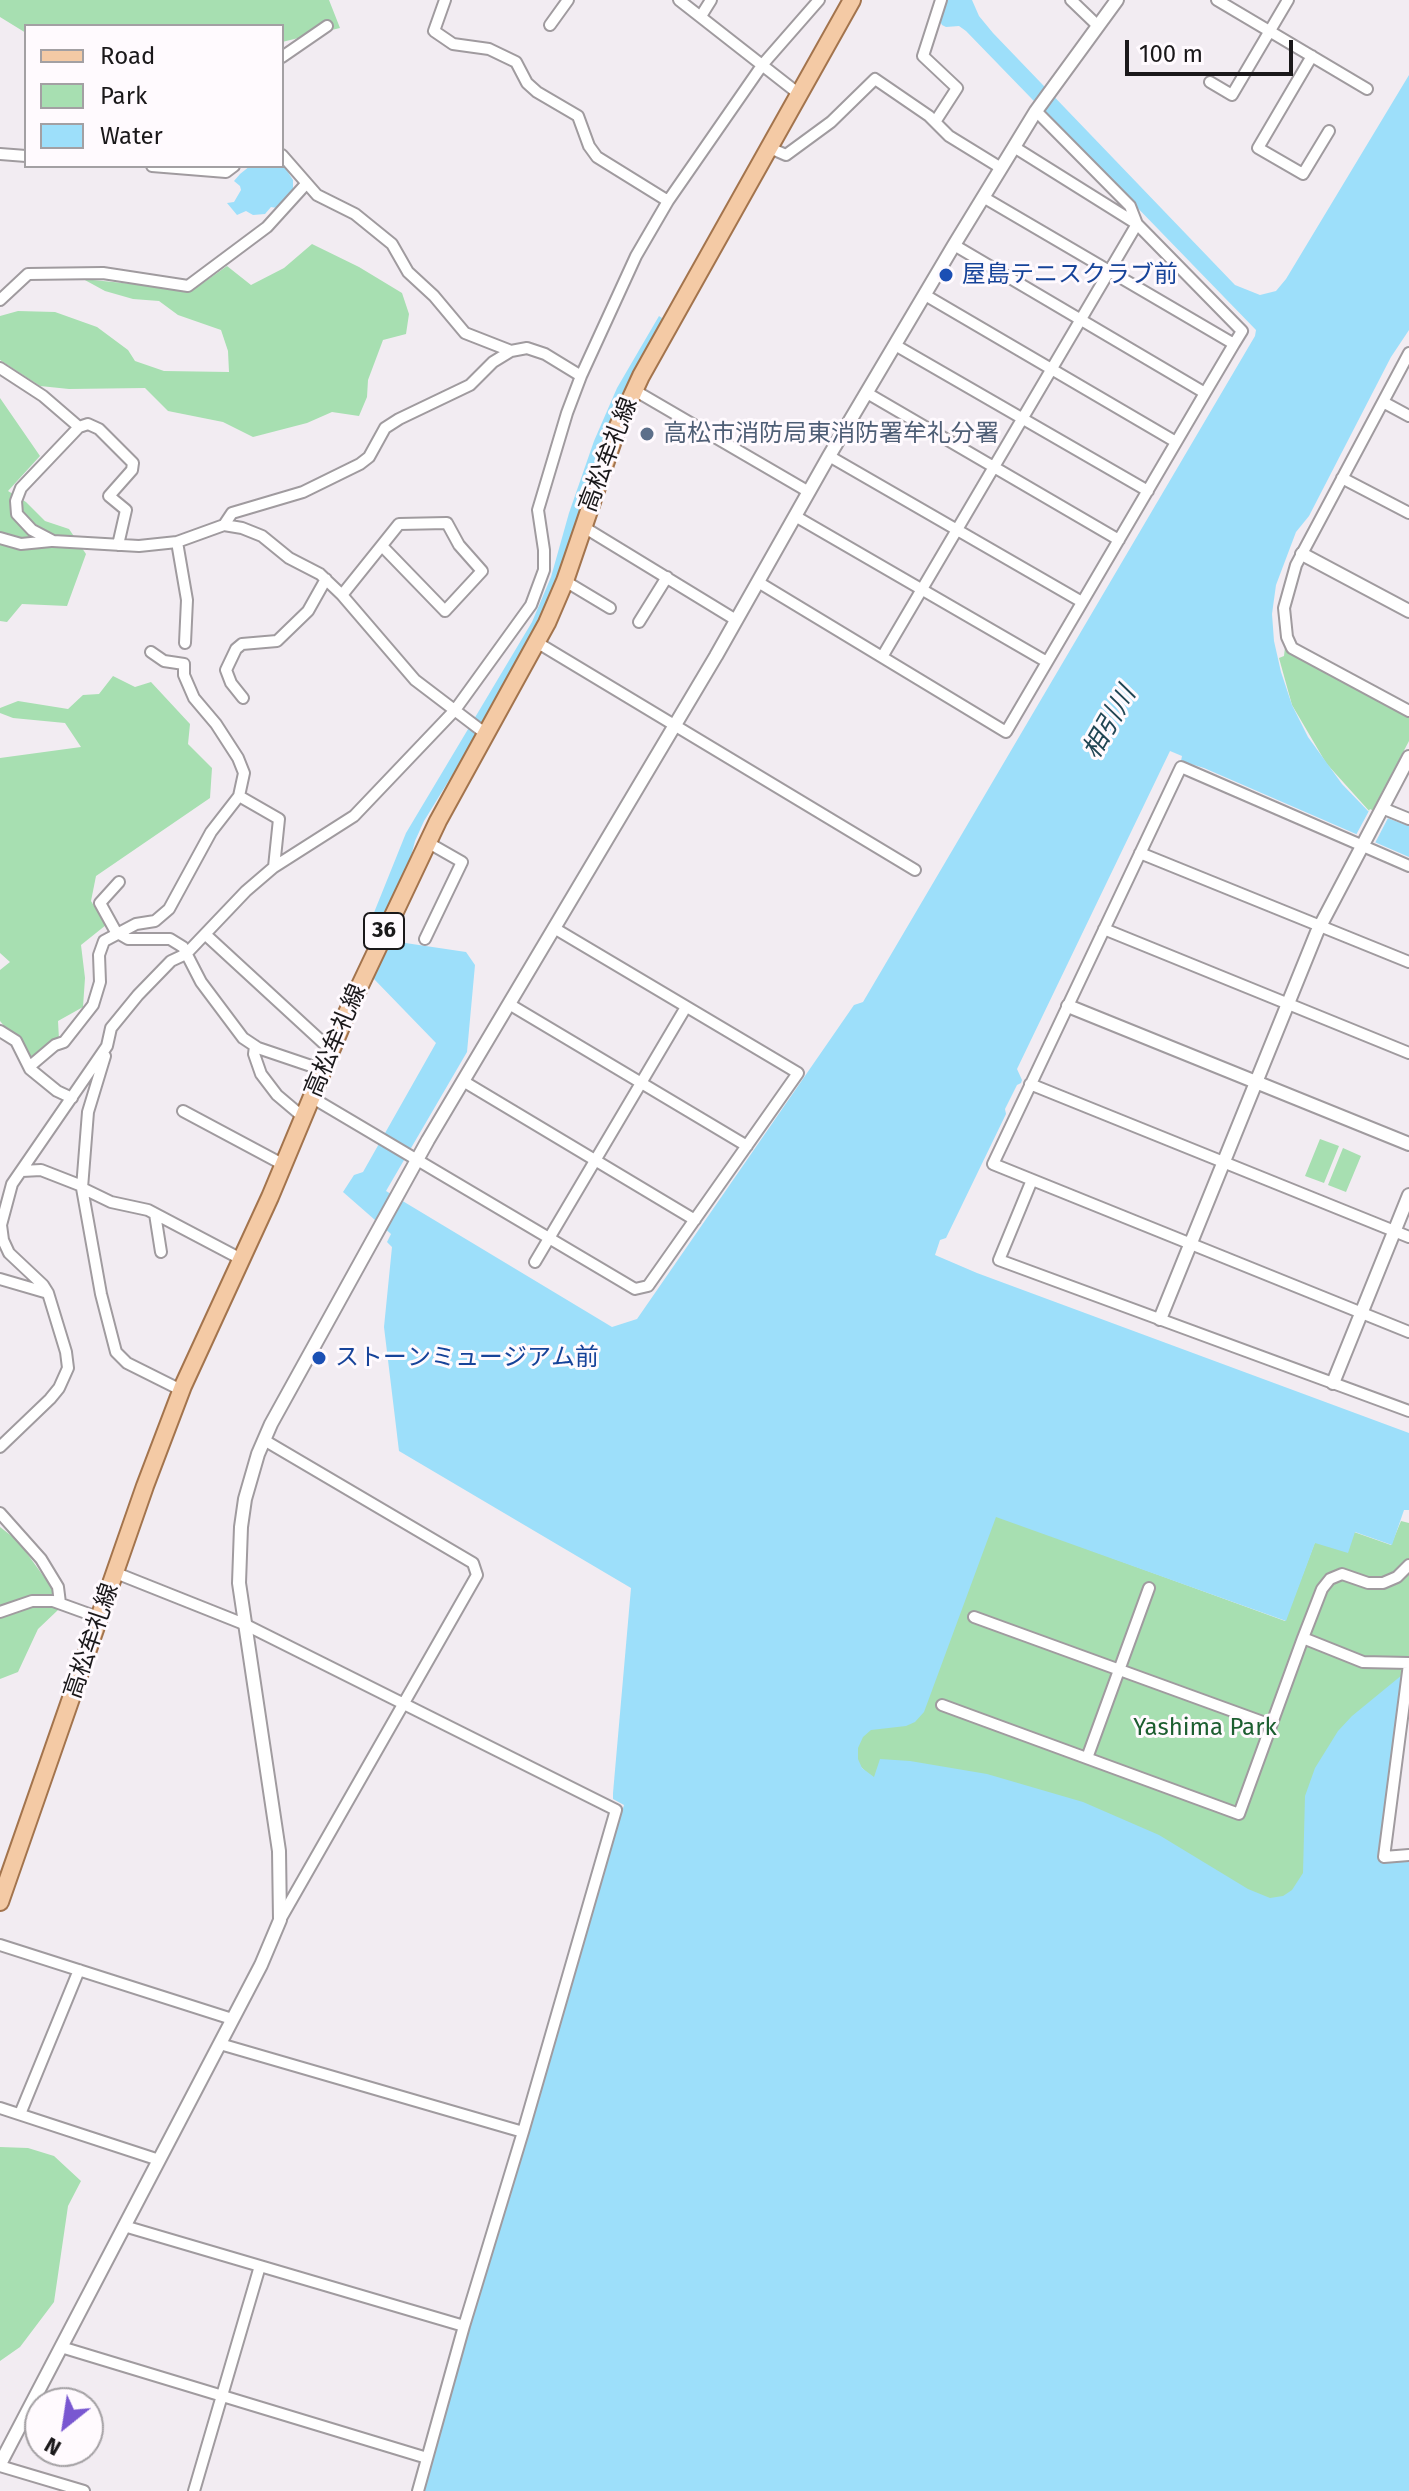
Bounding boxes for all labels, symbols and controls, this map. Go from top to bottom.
legend [24,24,284,168]
scale bar [1129,24,1297,74]
text: 100 m [1139,40,1203,68]
text: Road [100,42,155,70]
text: Park [100,82,147,110]
text: Water [100,122,163,150]
place label: 屋島テニスクラブ前 [962,261,1178,289]
marker: 屋島テニスクラブ前 [937,266,955,284]
street label: 高松牟礼線 [574,394,644,516]
place label: 高松市消防局東消防署牟礼分署 [663,420,999,448]
marker: 高松市消防局東消防署牟礼分署 [638,425,656,443]
water label: 相引川 [1077,681,1143,765]
road number: 36 [364,913,404,949]
street label: 高松牟礼線 [299,980,373,1102]
place label: ストーンミュージアム前 [335,1344,599,1372]
marker: ストーンミュージアム前 [310,1349,328,1367]
street label: 高松牟礼線 [59,1580,125,1702]
park label: Yashima Park [1133,1714,1277,1742]
north arrow [24,2387,104,2467]
text: N [40,2431,66,2462]

